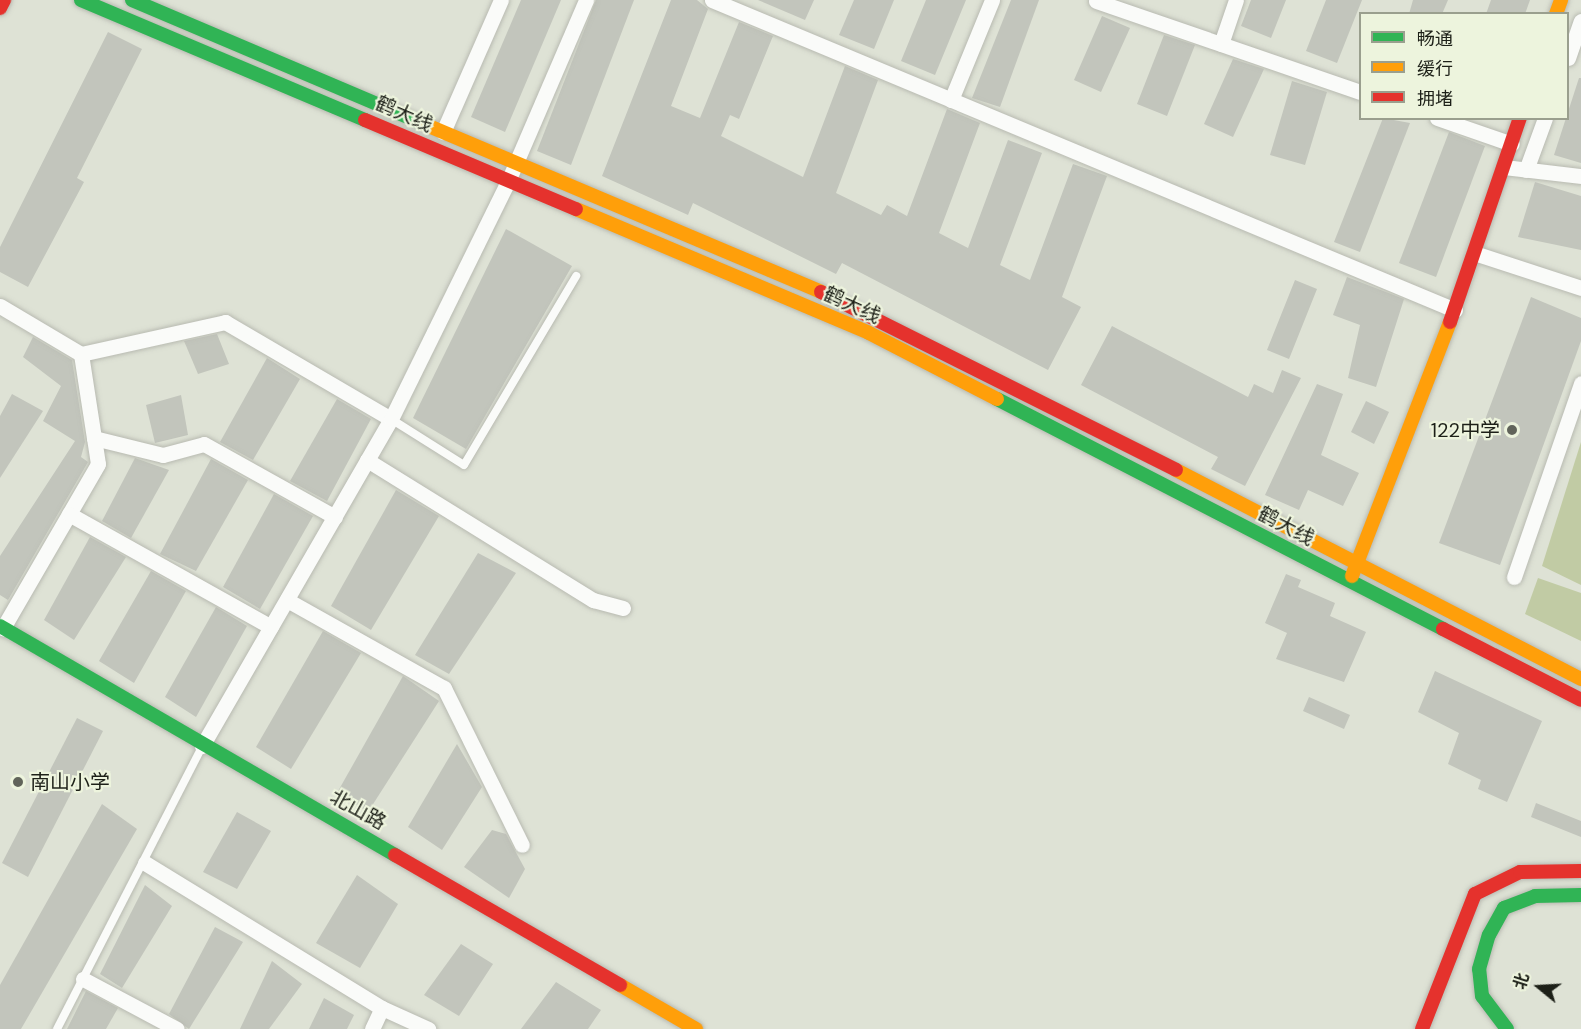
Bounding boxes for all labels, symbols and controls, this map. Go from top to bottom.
legend [1359,12,1569,120]
text: 畅通 [1417,27,1453,51]
text: 缓行 [1417,57,1453,81]
text: 拥堵 [1417,87,1453,111]
street label: 鹤大线 [372,91,436,137]
street label: 鹤大线 [820,282,884,328]
place label: 122中学 [1431,418,1500,442]
marker: 122中学 [1505,423,1519,437]
street label: 鹤大线 [1254,502,1318,550]
place label: 南山小学 [30,770,110,794]
marker: 南山小学 [11,775,25,789]
street label: 北山路 [326,785,390,835]
north arrow [1509,957,1569,1017]
text: 北 [1509,970,1534,992]

